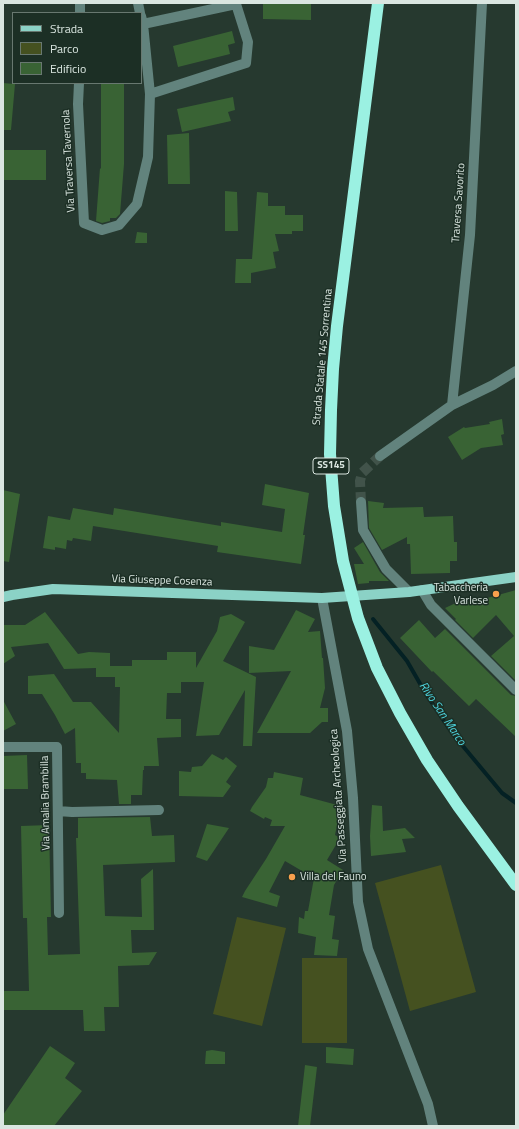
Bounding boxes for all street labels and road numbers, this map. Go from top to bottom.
street label: Via Traversa Tavernola [60,109,78,213]
street label: Traversa Savorito [450,163,468,243]
street label: Strada Statale 145 Sorrentina [310,288,336,426]
road number: SS145 [313,458,349,474]
street label: Via Giuseppe Cosenza [111,573,213,589]
street label: Via Passeggiata Archeologica [328,728,350,864]
street label: Via Amalia Brambilla [39,755,53,851]

